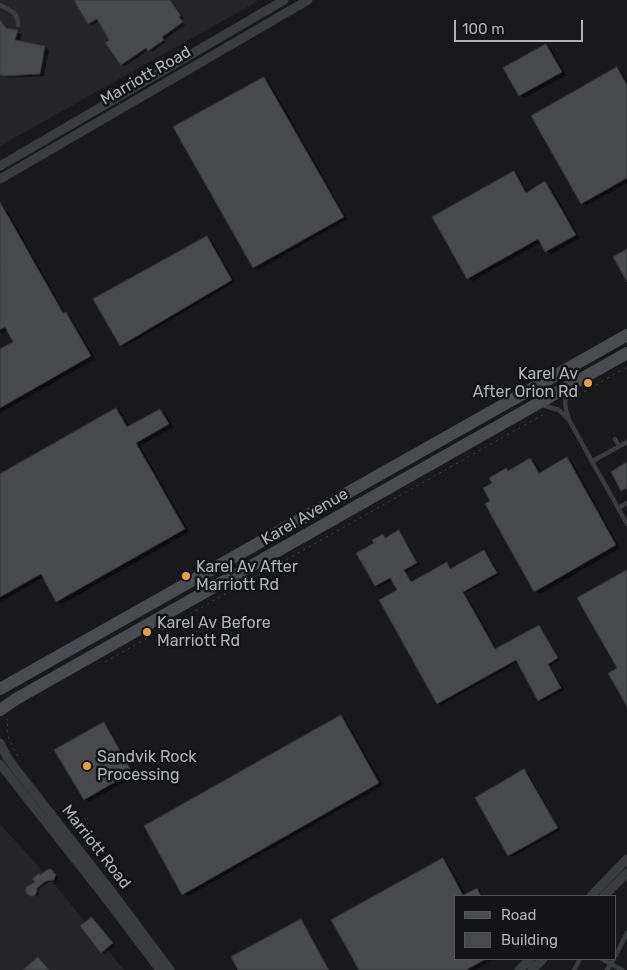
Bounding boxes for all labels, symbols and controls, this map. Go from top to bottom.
scale bar [457,10,586,42]
text: 100 m [462,20,504,38]
street label: Marriott Road [97,42,195,110]
place label: Karel Av After Orion Rd [473,364,578,402]
marker: Karel Av After Orion Rd [582,377,594,389]
street label: Karel Avenue [258,484,352,550]
place label: Karel Av After Marriott Rd [196,557,298,595]
marker: Karel Av After Marriott Rd [180,570,192,582]
place label: Karel Av Before Marriott Rd [157,613,271,651]
marker: Karel Av Before Marriott Rd [141,626,153,638]
place label: Sandvik Rock Processing [97,747,197,785]
marker: Sandvik Rock Processing [81,760,93,772]
street label: Marriott Road [57,801,135,893]
legend [454,895,617,960]
text: Road [501,906,537,924]
text: Building [501,931,558,949]

